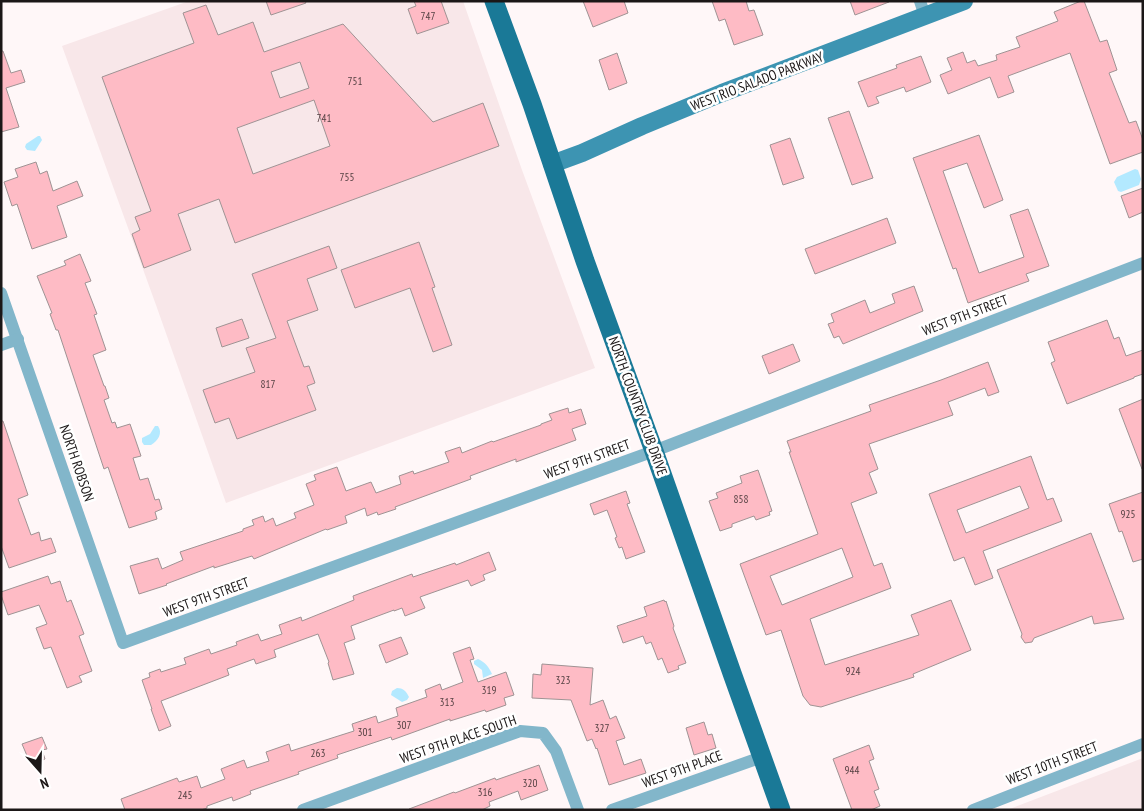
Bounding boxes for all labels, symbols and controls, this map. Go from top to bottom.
house number: 747 [421,9,435,23]
street label: WEST RIO SALADO PARKWAY [688,47,827,115]
house number: 751 [348,74,362,88]
house number: 741 [317,111,331,125]
house number: 755 [340,170,354,184]
street label: WEST 9TH STREET [920,290,1011,340]
street label: NORTH COUNTRY CLUB DRIVE [604,334,672,478]
house number: 817 [261,377,275,391]
street label: NORTH ROBSON [55,422,99,504]
street label: WEST 9TH STREET [541,435,633,483]
house number: 858 [734,492,748,506]
house number: 925 [1121,507,1135,521]
street label: WEST 9TH STREET [160,573,252,621]
house number: 924 [846,664,860,678]
house number: 323 [556,673,570,687]
house number: 319 [482,683,496,697]
house number: 313 [440,695,454,709]
street label: WEST 9TH PLACE SOUTH [397,711,519,767]
house number: 307 [397,718,411,732]
house number: 327 [595,721,609,735]
house number: 301 [358,725,372,739]
street label: WEST 10TH STREET [1004,737,1101,789]
north arrow [15,746,65,796]
house number: 263 [311,746,325,760]
street label: WEST 9TH PLACE [639,746,725,792]
house number: 944 [845,763,859,777]
text: N [38,773,51,793]
house number: 320 [523,776,537,790]
house number: 316 [478,785,492,799]
house number: 245 [178,788,192,802]

